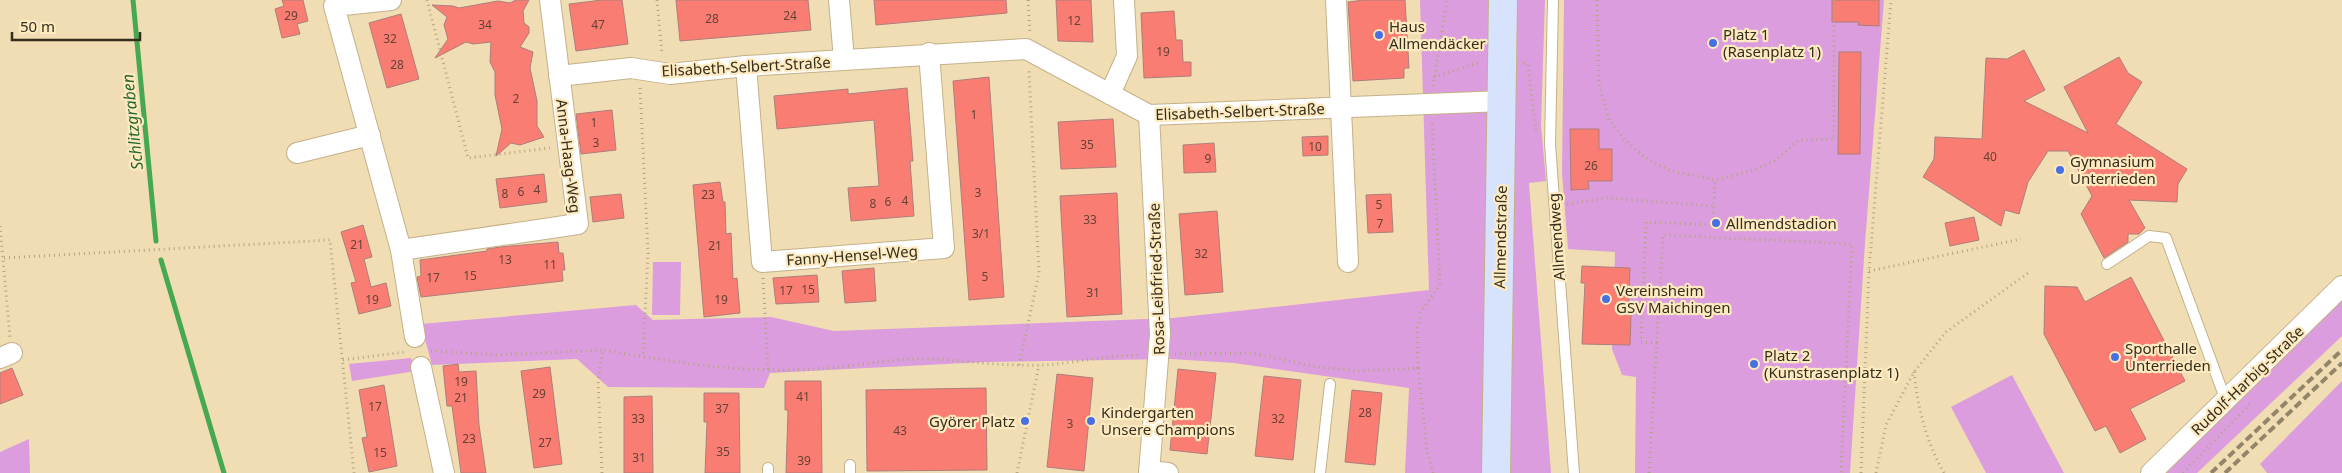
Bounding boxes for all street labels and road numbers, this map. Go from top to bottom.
street label: Elisabeth-Selbert-Straße [661,52,831,80]
street label: Anna-Haag-Weg [552,98,586,214]
street label: Elisabeth-Selbert-Straße [1155,98,1325,124]
street label: Allmendstraße [1489,185,1511,289]
street label: Allmendweg [1543,193,1569,281]
street label: Rosa-Leibfried-Straße [1143,203,1169,355]
street label: Fanny-Hensel-Weg [786,240,918,270]
street label: Rudolf-Harbig-Straße [2186,321,2308,439]

